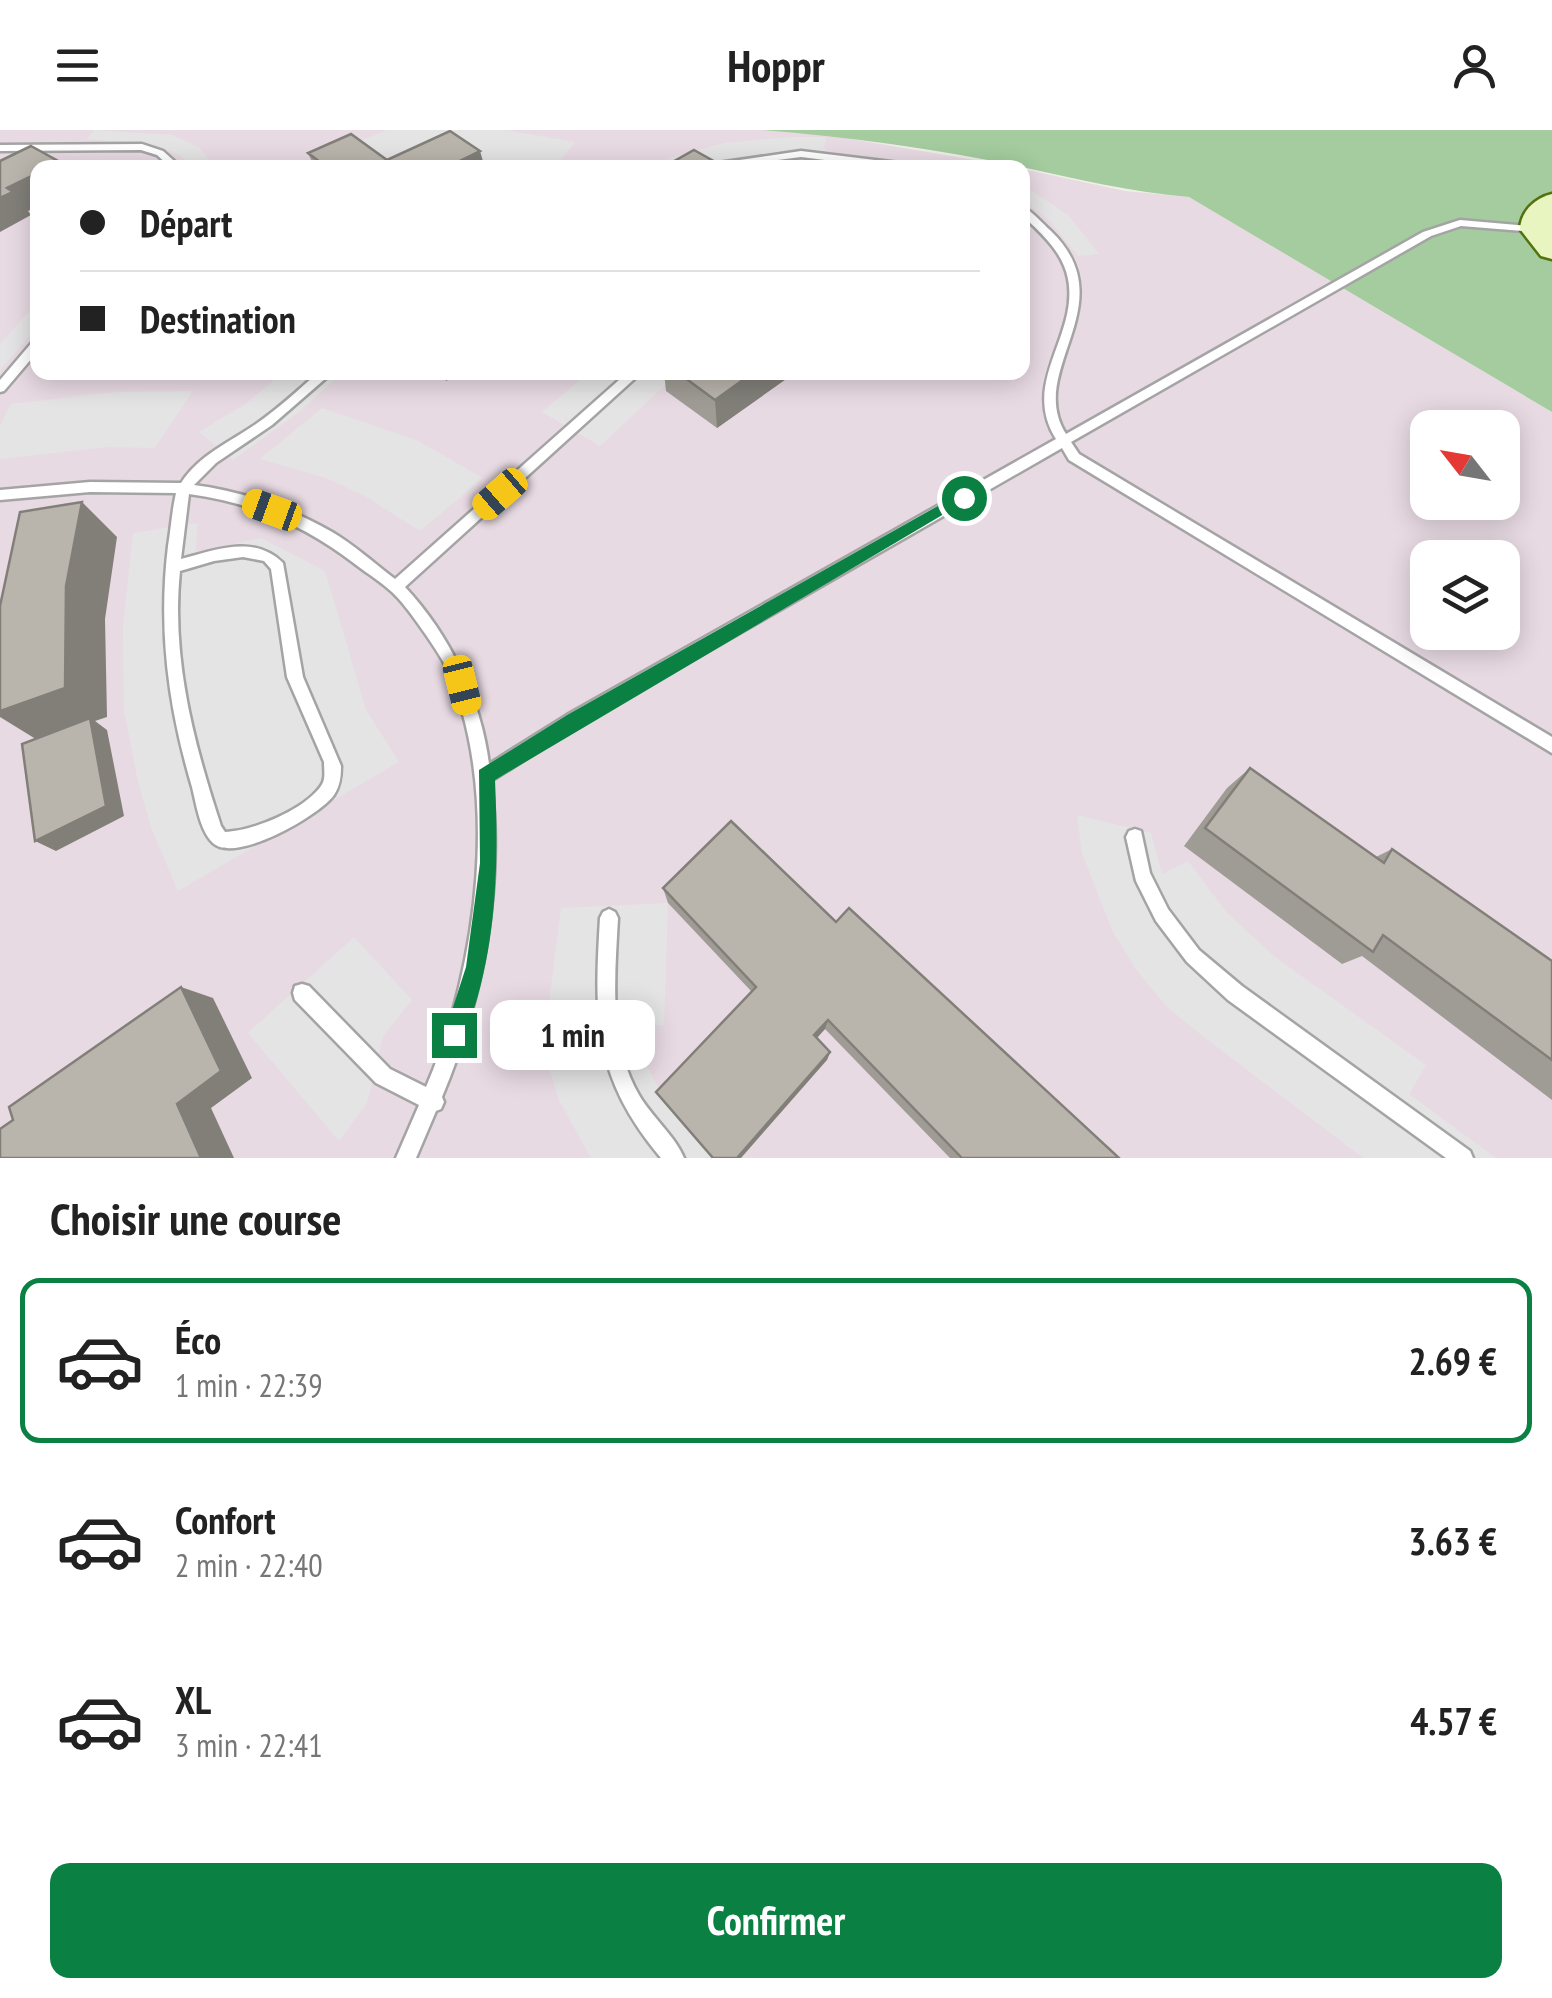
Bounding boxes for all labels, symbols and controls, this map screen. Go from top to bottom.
text: Hoppr [727,36,825,94]
icon: menu [50,38,105,93]
icon: person [1447,38,1502,93]
text: Départ [140,198,232,247]
text: Destination [140,294,296,343]
north arrow [1410,410,1520,520]
map controls [1410,410,1520,650]
car [468,463,532,525]
route start [942,476,987,521]
car [239,486,305,534]
button: layers [1410,540,1520,650]
car [440,652,484,718]
callout: 1 min [489,1000,654,1070]
route end [432,1013,477,1058]
text: 1 min [540,1014,605,1056]
text: Choisir une course [50,1189,341,1247]
text: Éco [175,1315,221,1364]
icon: car [55,1316,145,1406]
text: 2.69 € [1408,1336,1497,1385]
text: 1 min · 22:39 [175,1364,323,1406]
text: Confort [175,1495,275,1544]
icon: car [55,1496,145,1586]
text: 3.63 € [1408,1516,1497,1565]
text: 2 min · 22:40 [175,1544,323,1586]
text: XL [175,1675,211,1724]
icon: car [55,1676,145,1766]
text: 4.57 € [1410,1696,1497,1745]
text: 3 min · 22:41 [175,1724,323,1766]
button: Confirmer [50,1863,1502,1978]

